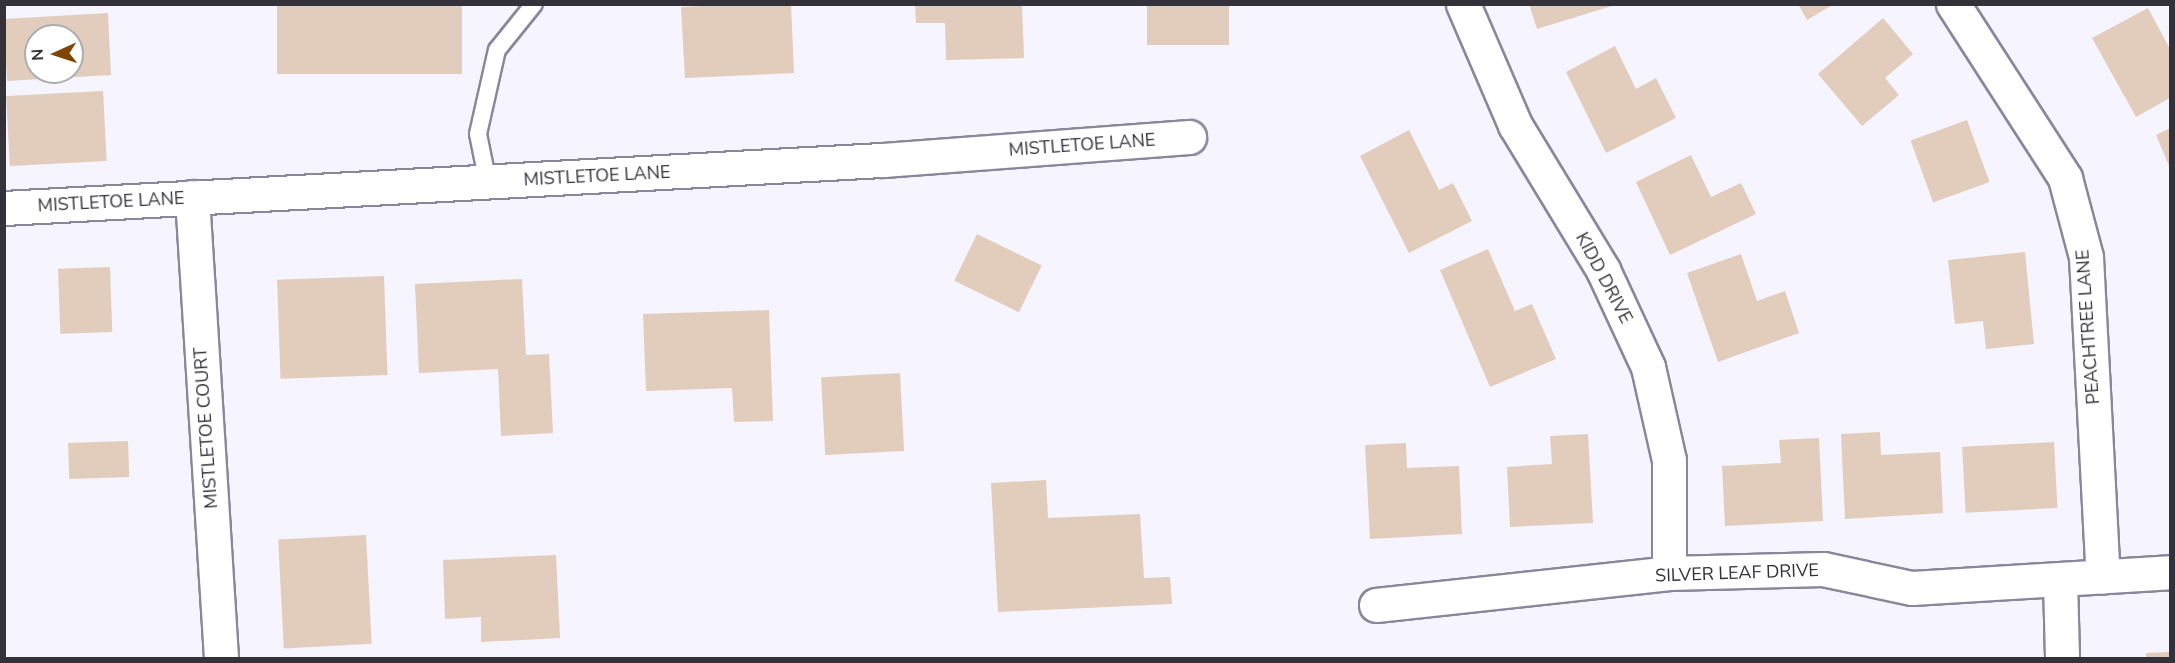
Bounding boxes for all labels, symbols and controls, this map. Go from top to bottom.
north arrow [24,24,84,84]
text: N [27,48,49,61]
street label: MISTLETOE LANE [1008,129,1156,161]
street label: MISTLETOE LANE [523,161,671,191]
street label: MISTLETOE LANE [37,187,185,217]
street label: KIDD DRIVE [1571,229,1637,327]
street label: PEACHTREE LANE [2072,249,2104,405]
street label: MISTLETOE COURT [190,347,222,509]
street label: SILVER LEAF DRIVE [1655,559,1819,587]

